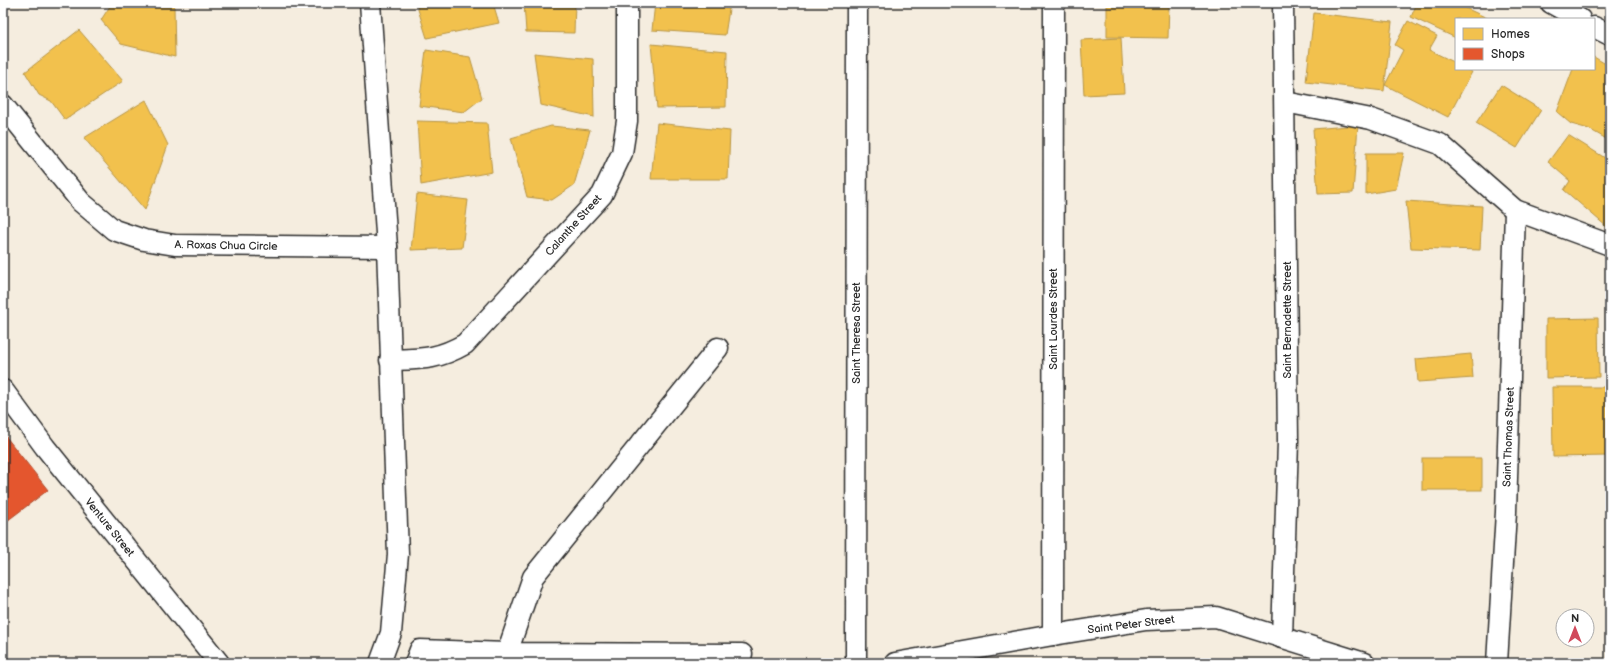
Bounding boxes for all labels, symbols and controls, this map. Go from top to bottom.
legend [1455,18,1595,70]
text: Homes [1491,27,1530,42]
text: Shops [1491,47,1525,62]
street label: Calanthe Street [543,192,605,259]
street label: A. Roxas Chua Circle [174,238,278,253]
street label: Saint Bernadette Street [1281,261,1294,379]
street label: Saint Lourdes Street [1047,268,1060,370]
street label: Saint Theresa Street [850,282,863,384]
street label: Saint Thomas Street [1500,386,1517,487]
street label: Venture Street [82,495,138,560]
north arrow [1555,608,1595,648]
text: N [1571,612,1579,625]
street label: Saint Peter Street [1087,613,1176,636]

